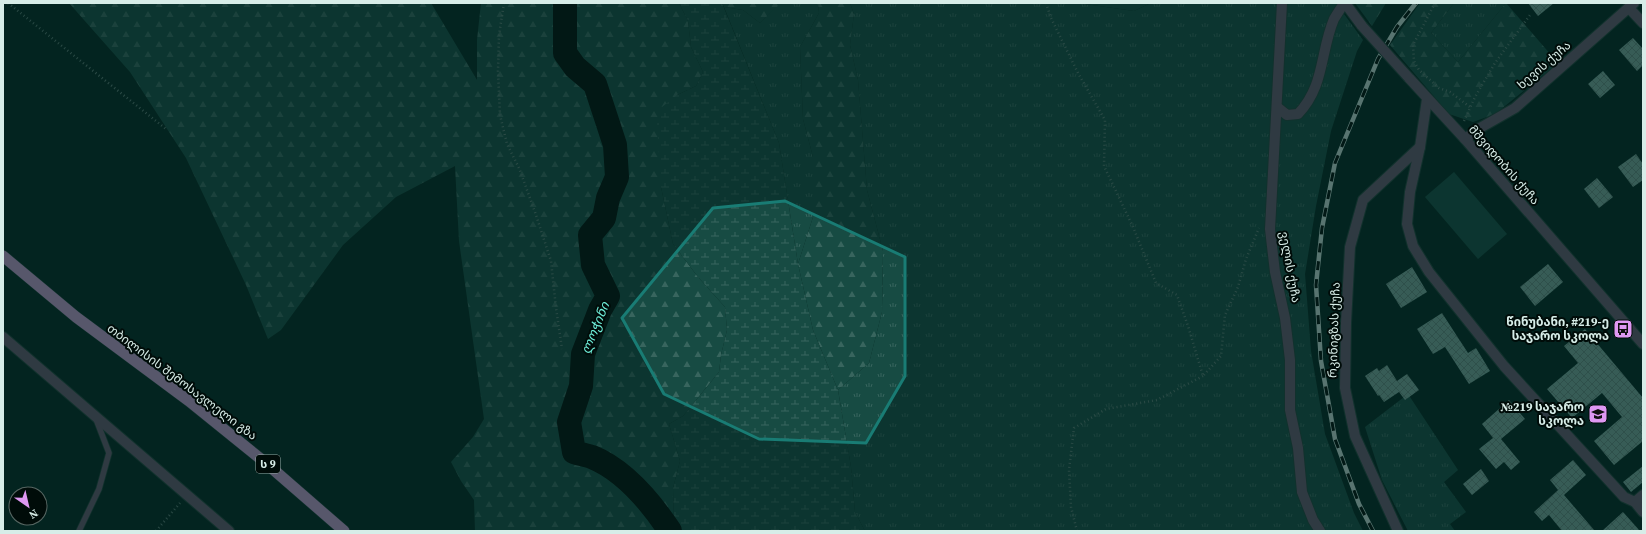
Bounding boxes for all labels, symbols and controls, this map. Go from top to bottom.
street label: ხევის ქუჩა [1514,37,1574,93]
street label: მშვიდობის ქუჩა [1465,122,1543,208]
street label: ველის ქუჩა [1276,230,1304,304]
street label: რკინიგზას ქუჩა [1324,282,1344,378]
water label: ლოჭინი [577,299,613,357]
place label: წინუბანი, #219-ე საჯარო სკოლა [1506,314,1609,344]
bus stop icon: წინუბანი, #219-ე საჯარო სკოლა [1612,318,1634,340]
street label: თბილისის შემოსავლელი გზა [104,320,260,444]
place label: №219 საჯარო სკოლა [1501,399,1584,429]
school or university icon: №219 საჯარო სკოლა [1587,403,1609,425]
road number: ს 9 [256,455,280,473]
north arrow [8,486,48,526]
text: N [26,505,41,522]

